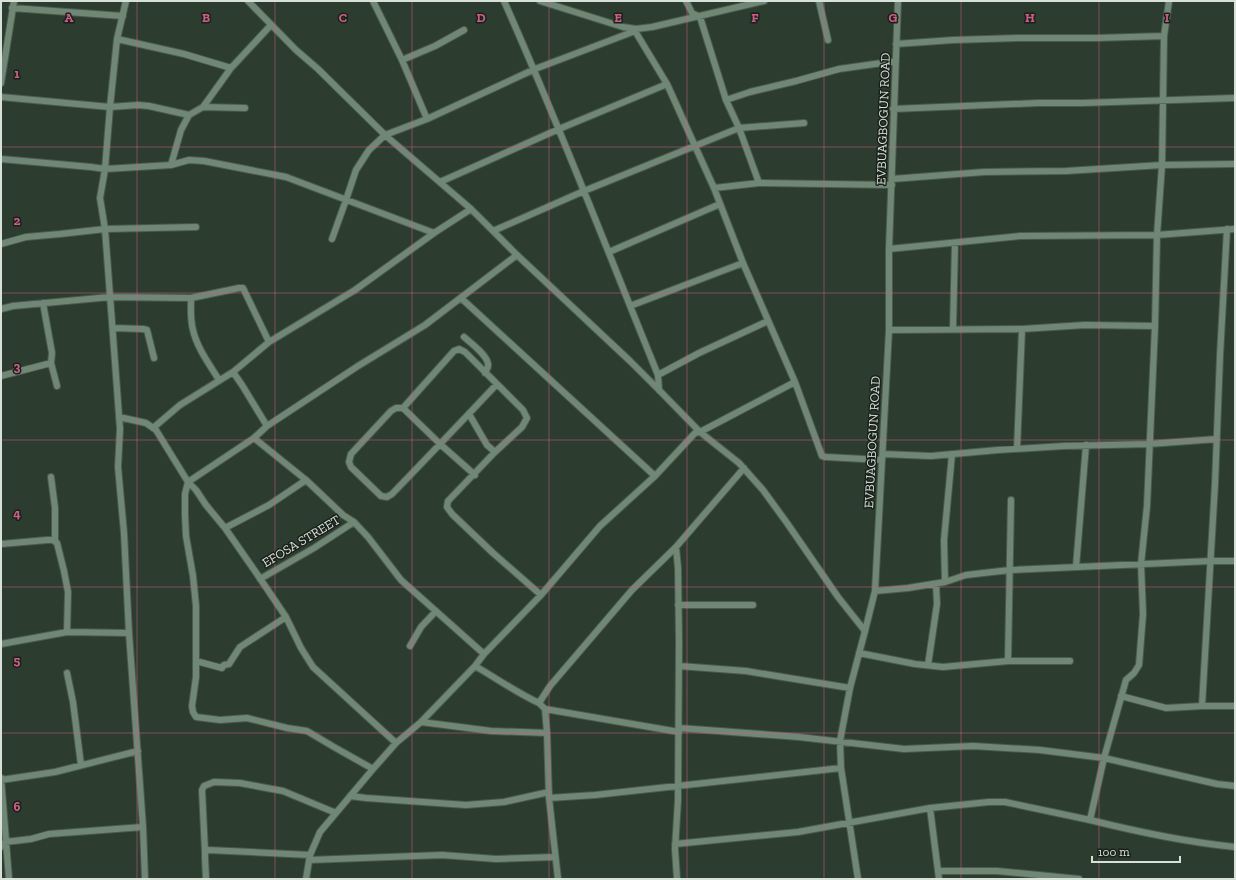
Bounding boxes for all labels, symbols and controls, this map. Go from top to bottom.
text: A [65,10,74,25]
text: B [202,10,210,25]
text: C [339,10,347,25]
text: D [476,10,486,25]
text: E [614,10,622,25]
text: F [751,10,759,25]
text: G [889,10,898,25]
text: H [1025,10,1035,25]
text: I [1165,10,1170,25]
street label: EVBUAGBOGUN ROAD [873,53,893,185]
text: 1 [14,66,20,81]
text: 2 [14,213,21,228]
text: 3 [14,359,21,374]
street label: EVBUAGBOGUN ROAD [861,375,883,509]
text: 4 [13,506,21,521]
street label: EFOSA STREET [259,512,343,570]
text: 5 [14,653,21,668]
text: 6 [14,799,21,814]
scale bar [1092,838,1180,864]
text: 100 m [1098,845,1130,859]

